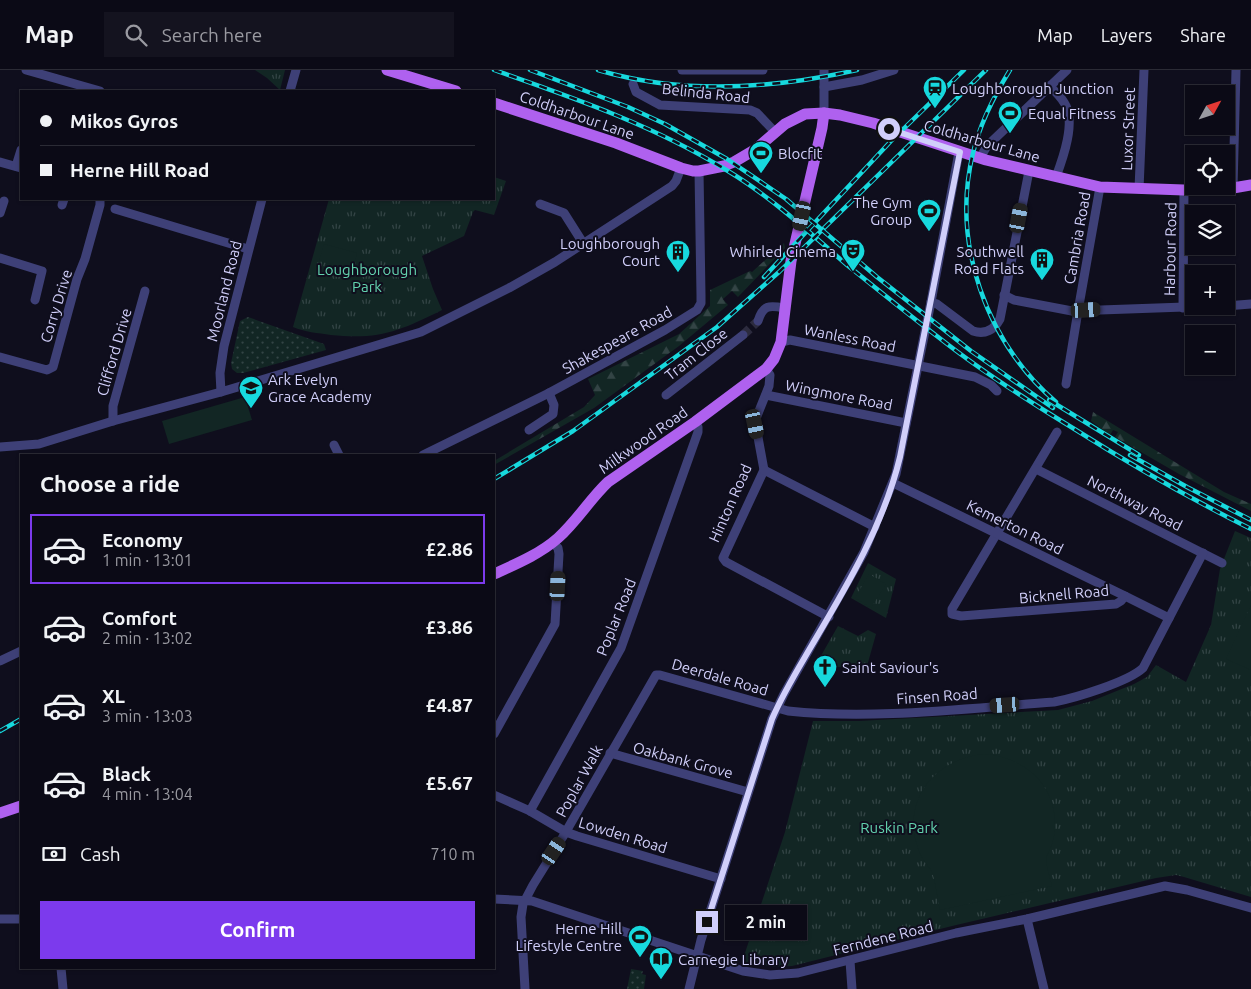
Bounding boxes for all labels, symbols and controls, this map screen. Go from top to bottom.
search box [104,12,454,57]
text: Map [25,21,74,48]
icon: search [122,21,150,49]
text: Search here [162,24,262,46]
text: Map [1037,25,1073,45]
text: Layers [1101,25,1152,45]
text: Share [1180,25,1226,45]
station icon: Loughborough Junction [922,75,948,109]
street label: Belinda Road [661,80,751,106]
place label: Loughborough Junction [952,80,1114,97]
north arrow [1185,85,1235,135]
map controls [1185,85,1235,375]
street label: Coldharbour Lane [517,87,637,143]
street label: Luxor Street [1118,87,1138,171]
sports icon: Equal Fitness [997,100,1023,134]
place label: Equal Fitness [1028,105,1116,122]
text: Mikos Gyros [70,110,178,132]
street label: Coldharbour Lane [922,116,1042,166]
route start [878,118,900,140]
sports icon: Blocfit [748,140,774,174]
place label: Blocfit [778,145,823,162]
button: locate [1185,145,1235,195]
text: Herne Hill Road [70,159,209,181]
street label: Cambria Road [1060,190,1094,286]
place label: The Gym Group [853,194,912,228]
sports icon: The Gym Group [916,198,942,232]
car [791,200,812,232]
car [1008,202,1029,234]
street label: Harbour Road [1161,202,1179,296]
button: layers [1185,205,1235,255]
place label: Loughborough Court [560,235,660,269]
theatre icon: Whirled Cinema [840,238,866,272]
street label: Moorland Road [203,239,245,343]
building icon: Loughborough Court [665,239,691,273]
place label: Whirled Cinema [729,243,836,260]
place label: Southwell Road Flats [954,243,1024,277]
building icon: Southwell Road Flats [1029,247,1055,281]
park label: Loughborough Park [317,261,417,295]
button: + [1185,265,1235,315]
street label: Corry Drive [37,267,75,345]
car [1070,302,1101,318]
street label: Shakespeare Road [559,303,675,377]
street label: Clifford Drive [93,306,135,398]
street label: Wanless Road [803,321,897,355]
street label: Tram Close [661,324,731,384]
button: − [1185,325,1235,375]
place label: Ark Evelyn Grace Academy [268,371,372,405]
school or university icon: Ark Evelyn Grace Academy [238,375,264,409]
street label: Wingmore Road [784,376,894,414]
street label: Milkwood Road [595,403,691,477]
car [744,408,765,440]
street label: Hinton Road [705,461,755,545]
text: Choose a ride [40,471,180,496]
street label: Northway Road [1085,472,1185,534]
street label: Kemerton Road [964,496,1066,558]
icon: car [42,527,87,572]
text: Economy [102,529,183,551]
text: £2.86 [425,538,473,560]
text: 1 min · 13:01 [102,551,193,569]
car [549,571,566,601]
street label: Poplar Road [593,576,639,658]
street label: Bicknell Road [1018,582,1110,606]
icon: car [42,605,87,650]
text: Comfort [102,607,177,629]
text: £3.86 [425,616,473,638]
text: 2 min · 13:02 [102,629,193,647]
church icon: Saint Saviour's [812,654,838,688]
street label: Deerdale Road [670,655,770,699]
place label: Saint Saviour's [842,659,939,676]
icon: car [42,683,87,728]
text: XL [102,685,125,707]
street label: Finsen Road [896,685,978,707]
text: £4.87 [425,694,473,716]
car [989,696,1020,714]
text: 3 min · 13:03 [102,707,193,725]
street label: Oakbank Grove [631,738,735,782]
street label: Poplar Walk [552,742,606,820]
icon: car [42,761,87,806]
text: Black [102,763,151,785]
text: £5.67 [425,772,473,794]
text: 4 min · 13:04 [102,785,193,803]
street label: Lowden Road [577,813,669,857]
park label: Ruskin Park [860,819,938,836]
car [539,834,568,868]
icon: cash [40,840,68,868]
text: Cash [80,843,121,865]
text: 710 m [430,845,475,863]
button: Confirm [40,901,475,959]
callout: 2 min [724,904,807,940]
route end [696,911,718,933]
text: 2 min [746,913,786,931]
street label: Ferndene Road [831,917,935,959]
place label: Herne Hill Lifestyle Centre [516,920,622,954]
sports icon: Herne Hill Lifestyle Centre [627,924,653,958]
library icon: Carnegie Library [648,946,674,980]
place label: Carnegie Library [678,951,788,968]

